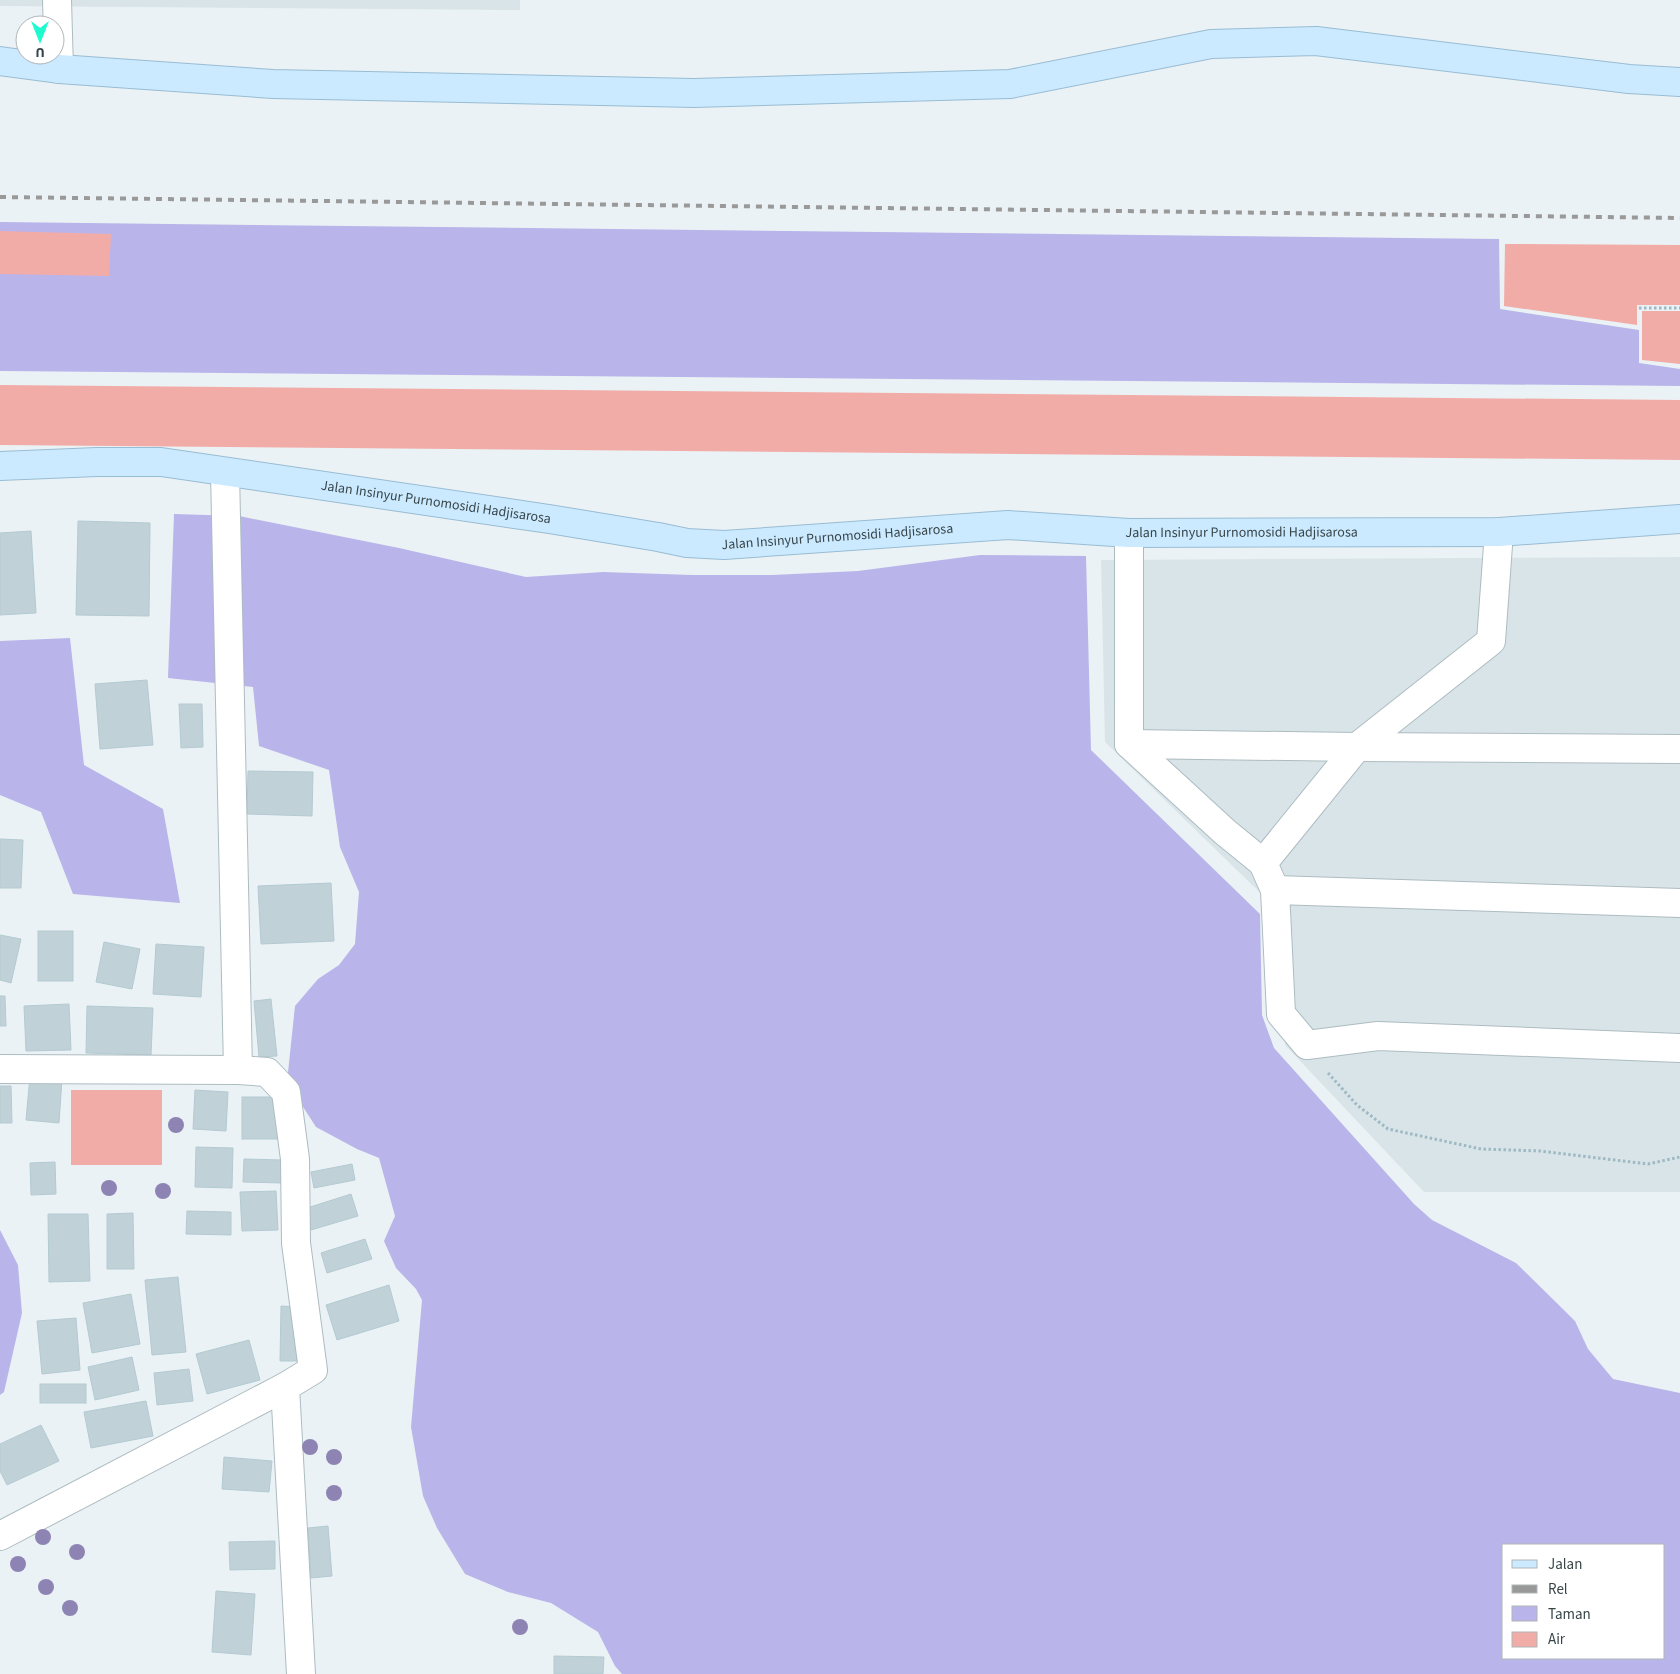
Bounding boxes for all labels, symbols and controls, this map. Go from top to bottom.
north arrow [15,15,65,65]
text: U [35,42,45,62]
street label: Jalan Insinyur Purnomosidi Hadjisarosa [320,476,552,529]
street label: Jalan Insinyur Purnomosidi Hadjisarosa [721,519,954,555]
street label: Jalan Insinyur Purnomosidi Hadjisarosa [1125,522,1358,543]
legend [1502,1544,1665,1659]
text: Jalan [1548,1554,1582,1575]
text: Rel [1548,1579,1568,1600]
text: Taman [1548,1604,1591,1625]
text: Air [1548,1629,1566,1650]

